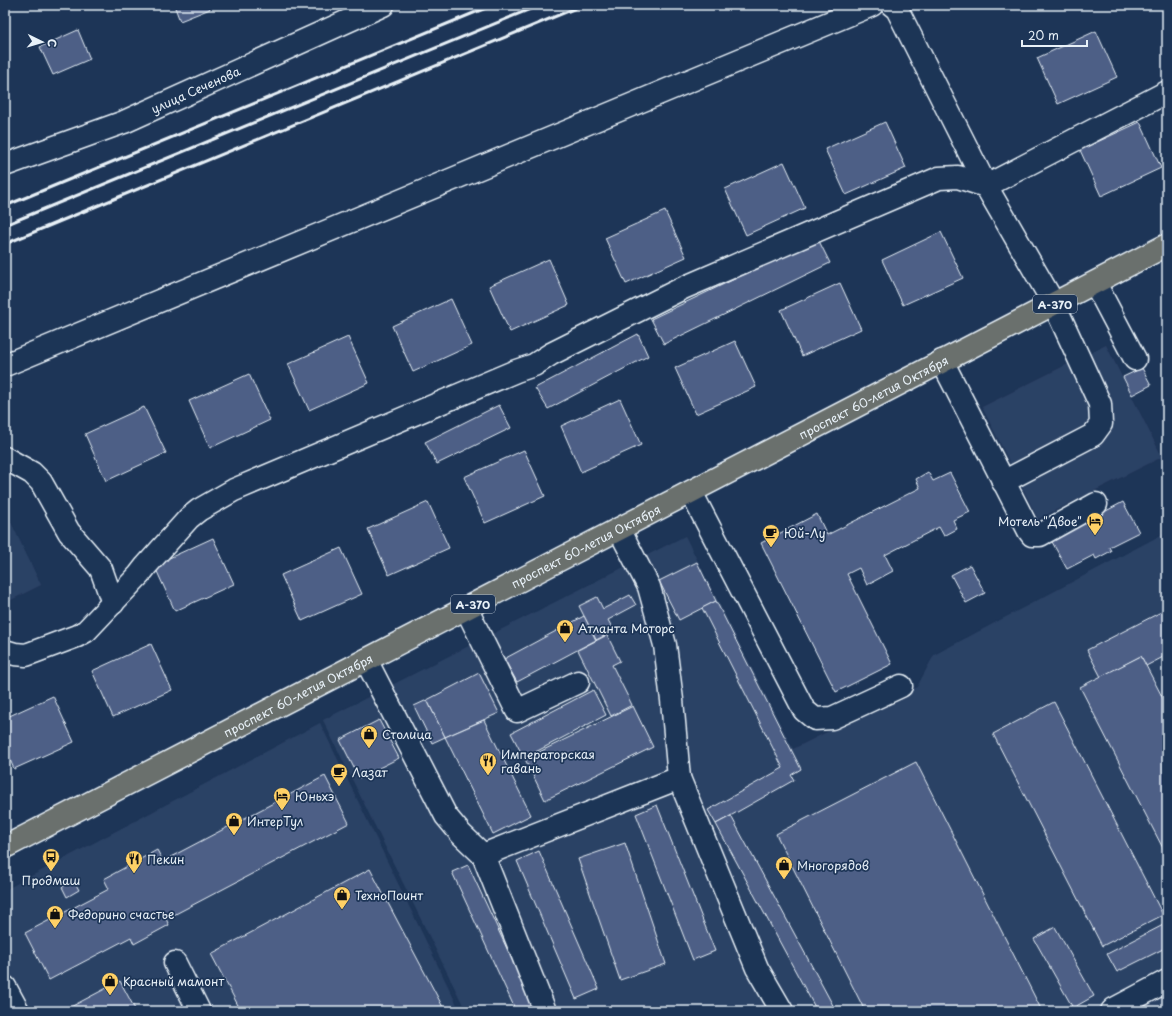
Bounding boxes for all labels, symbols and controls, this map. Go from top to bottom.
north arrow [22,22,62,62]
scale bar [1022,22,1087,48]
text: 20 m [1028,26,1059,44]
text: С [44,38,61,48]
street label: улица Сеченова [148,62,243,118]
road number: А-370 [1033,295,1077,313]
street label: проспект 60-летия Октября [795,351,951,443]
street label: проспект 60-летия Октября [508,500,664,592]
hotel icon: Мотель "Двое" [1085,511,1105,536]
place label: Мотель "Двое" [998,512,1082,530]
cafe icon: Юй-Лу [761,523,781,548]
place label: Юй-Лу [784,524,826,542]
road number: А-370 [451,595,495,613]
shop icon: Атланта Моторс [555,618,575,643]
place label: Атланта Моторс [578,619,675,637]
street label: проспект 60-летия Октября [220,649,376,741]
shop icon: Столица [359,724,379,749]
place label: Столица [382,725,432,743]
place label: Императорская гавань [501,745,595,777]
restaurant icon: Императорская гавань [478,751,498,776]
cafe icon: Лазат [329,762,349,787]
place label: Лазат [352,763,389,781]
hotel icon: Юньхэ [272,786,292,811]
place label: Юньхэ [295,787,334,805]
shop icon: ИнтерТул [224,811,244,836]
place label: ИнтерТул [247,812,303,830]
bus stop icon: Продмаш [41,847,61,872]
restaurant icon: Пекин [124,849,144,874]
place label: Пекин [147,850,184,868]
shop icon: Многорядов [774,855,794,880]
place label: Многорядов [797,856,869,874]
place label: Продмаш [22,871,80,889]
shop icon: ТехноПоинт [332,885,352,910]
place label: ТехноПоинт [355,886,423,904]
shop icon: Федорино счастье [45,904,65,929]
place label: Федорино счастье [68,905,174,923]
shop icon: Красный мамонт [100,971,120,996]
place label: Красный мамонт [123,972,224,990]

